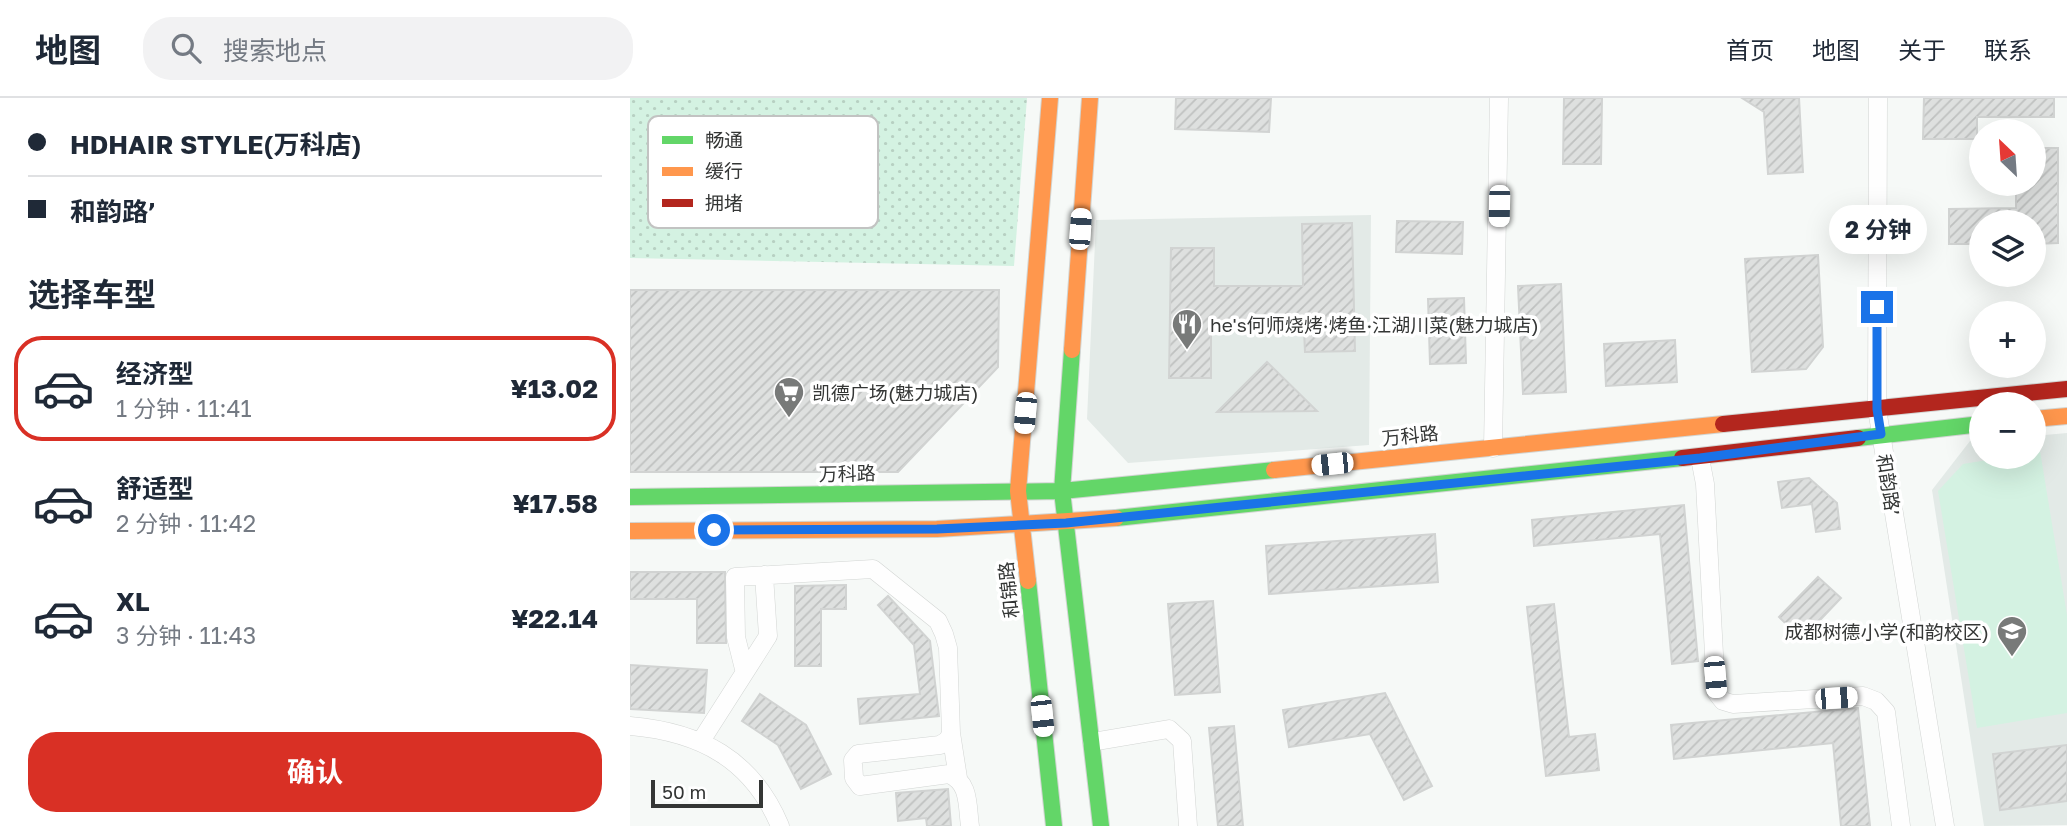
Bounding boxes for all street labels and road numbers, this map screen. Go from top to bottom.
street label: 万科路 [1380,421,1440,449]
street label: 和韵路’ [1873,452,1905,518]
street label: 万科路 [818,461,876,485]
street label: 和锦路 [994,560,1022,620]

